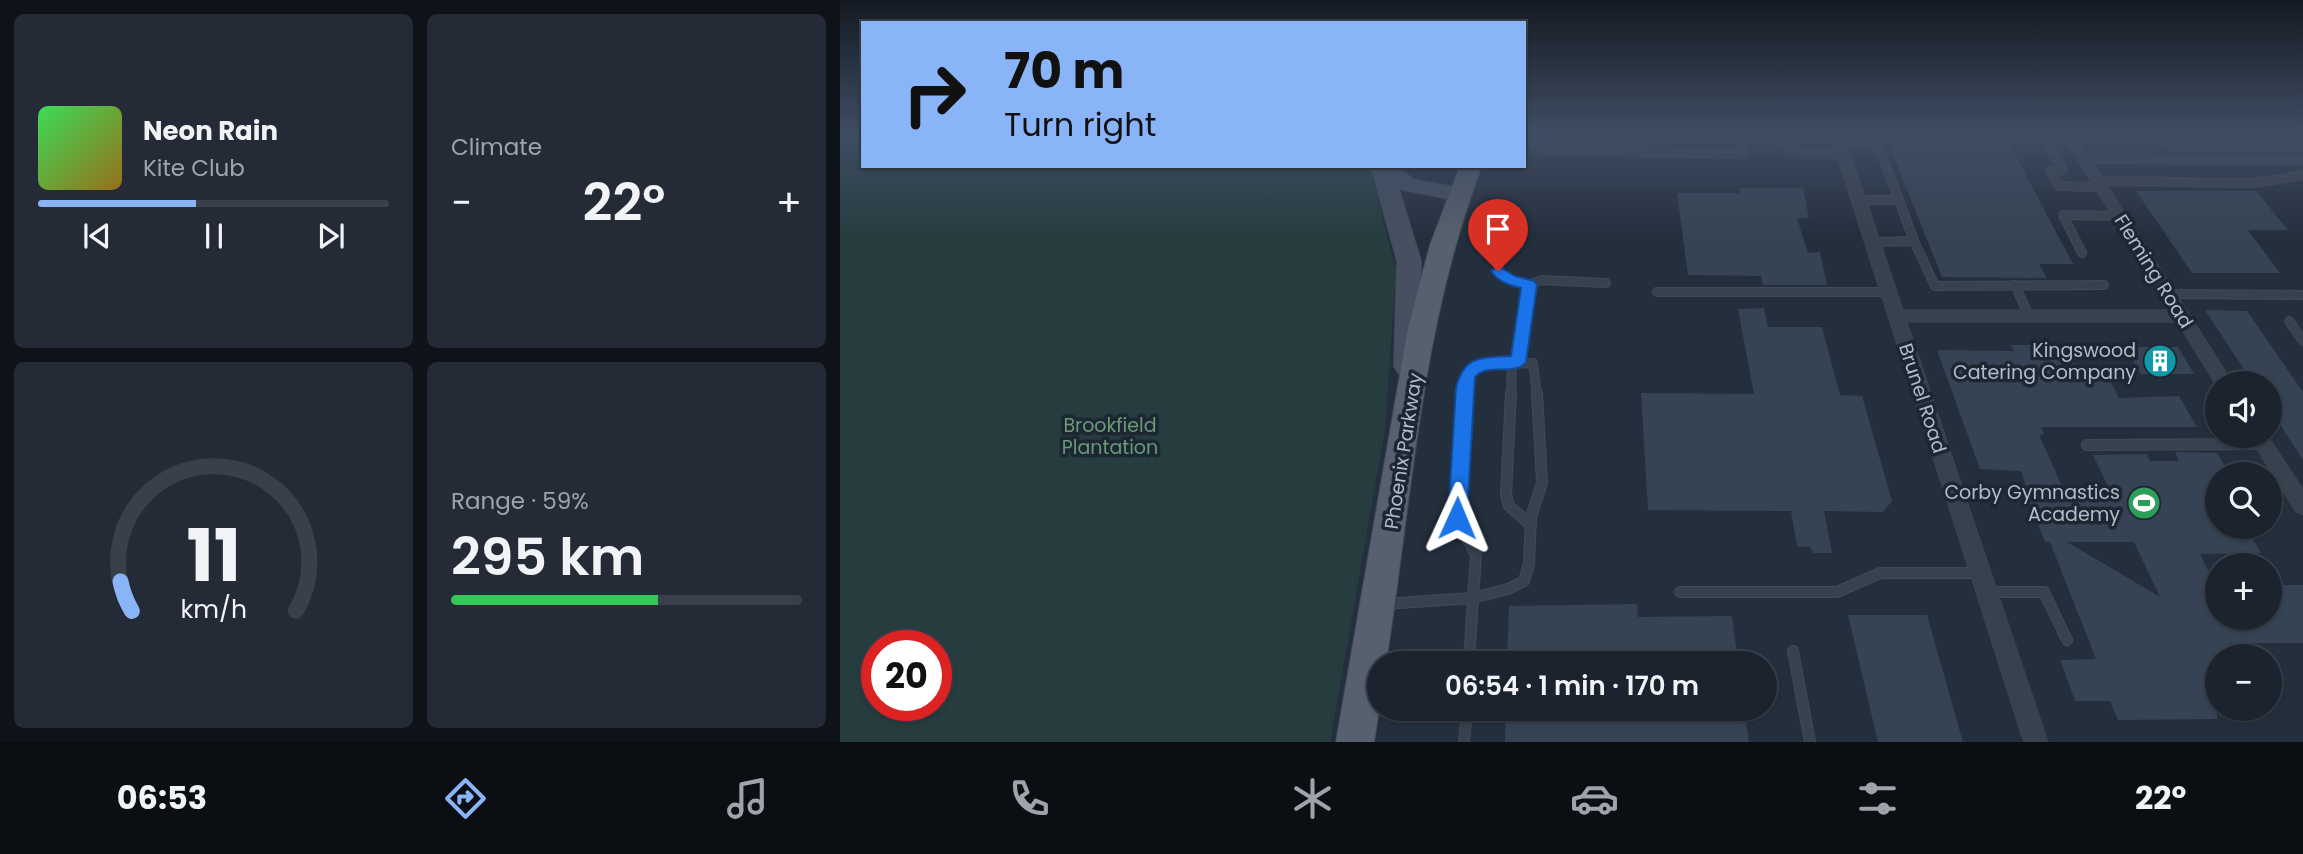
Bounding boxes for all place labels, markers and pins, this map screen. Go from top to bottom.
pin [1468,199,1528,271]
place label: Kingswood Catering Company [1953,337,2136,386]
building icon: Kingswood Catering Company [2141,342,2179,380]
place label: Corby Gymnastics Academy [1944,479,2120,528]
sports icon: Corby Gymnastics Academy [2125,484,2163,522]

